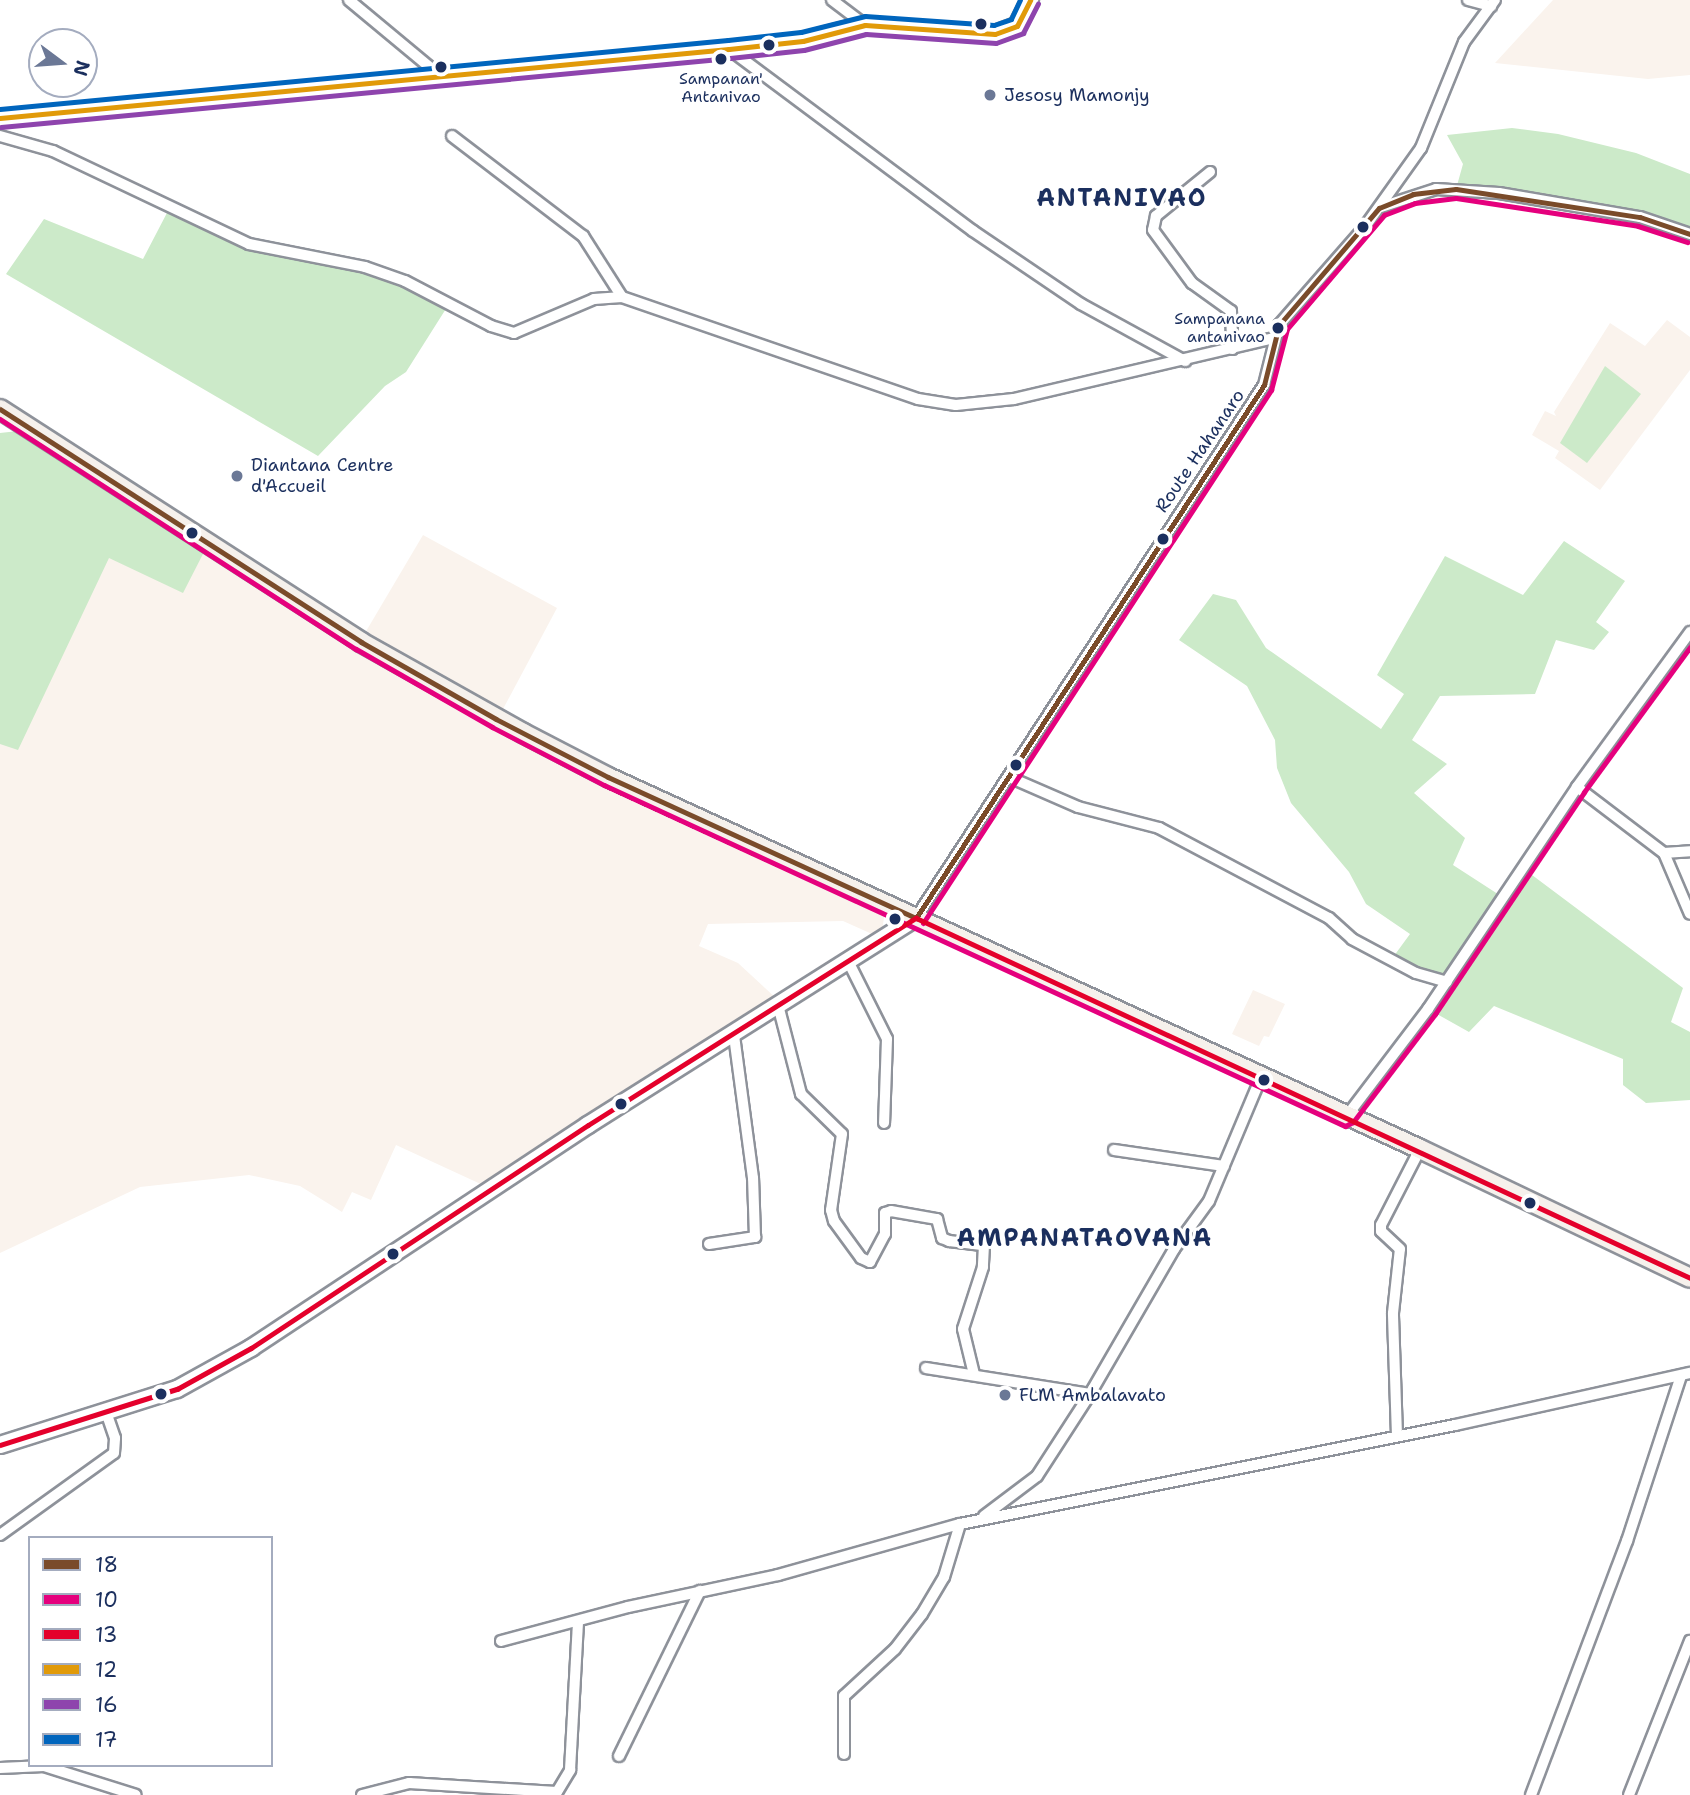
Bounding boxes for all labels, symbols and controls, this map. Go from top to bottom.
unlabelled marker [974,17,988,31]
north arrow [28,28,98,98]
unlabelled marker [762,38,776,52]
marker: Sampanan' Antanivao [714,52,728,66]
text: N [68,58,96,79]
unlabelled marker [434,60,448,74]
place label: Sampanan' Antanivao [679,69,763,107]
place label: Jesosy Mamonjy [1004,84,1150,106]
marker: Jesosy Mamonjy [982,87,998,103]
district label: ANTANIVAO [1038,185,1206,213]
unlabelled marker [1356,220,1370,234]
place label: Sampanana antanivao [1174,309,1265,347]
marker: Sampanana antanivao [1271,321,1285,335]
street label: Route Hahanaro [1151,385,1249,517]
place label: Diantana Centre d'Accueil [251,455,394,498]
marker: Diantana Centre d'Accueil [229,468,245,484]
unlabelled marker [185,526,199,540]
unlabelled marker [1156,532,1170,546]
unlabelled marker [1009,758,1023,772]
unlabelled marker [888,912,902,926]
unlabelled marker [1257,1073,1271,1087]
unlabelled marker [614,1097,628,1111]
unlabelled marker [1523,1196,1537,1210]
district label: AMPANATAOVANA [958,1225,1212,1253]
unlabelled marker [386,1247,400,1261]
place label: FLM Ambalavato [1019,1384,1166,1406]
unlabelled marker [154,1387,168,1401]
marker: FLM Ambalavato [997,1387,1013,1403]
legend [28,1536,273,1767]
text: 18 [95,1551,118,1579]
text: 10 [95,1586,118,1614]
text: 13 [95,1621,117,1649]
text: 12 [95,1656,117,1684]
text: 16 [95,1691,118,1719]
text: 17 [95,1726,117,1754]

